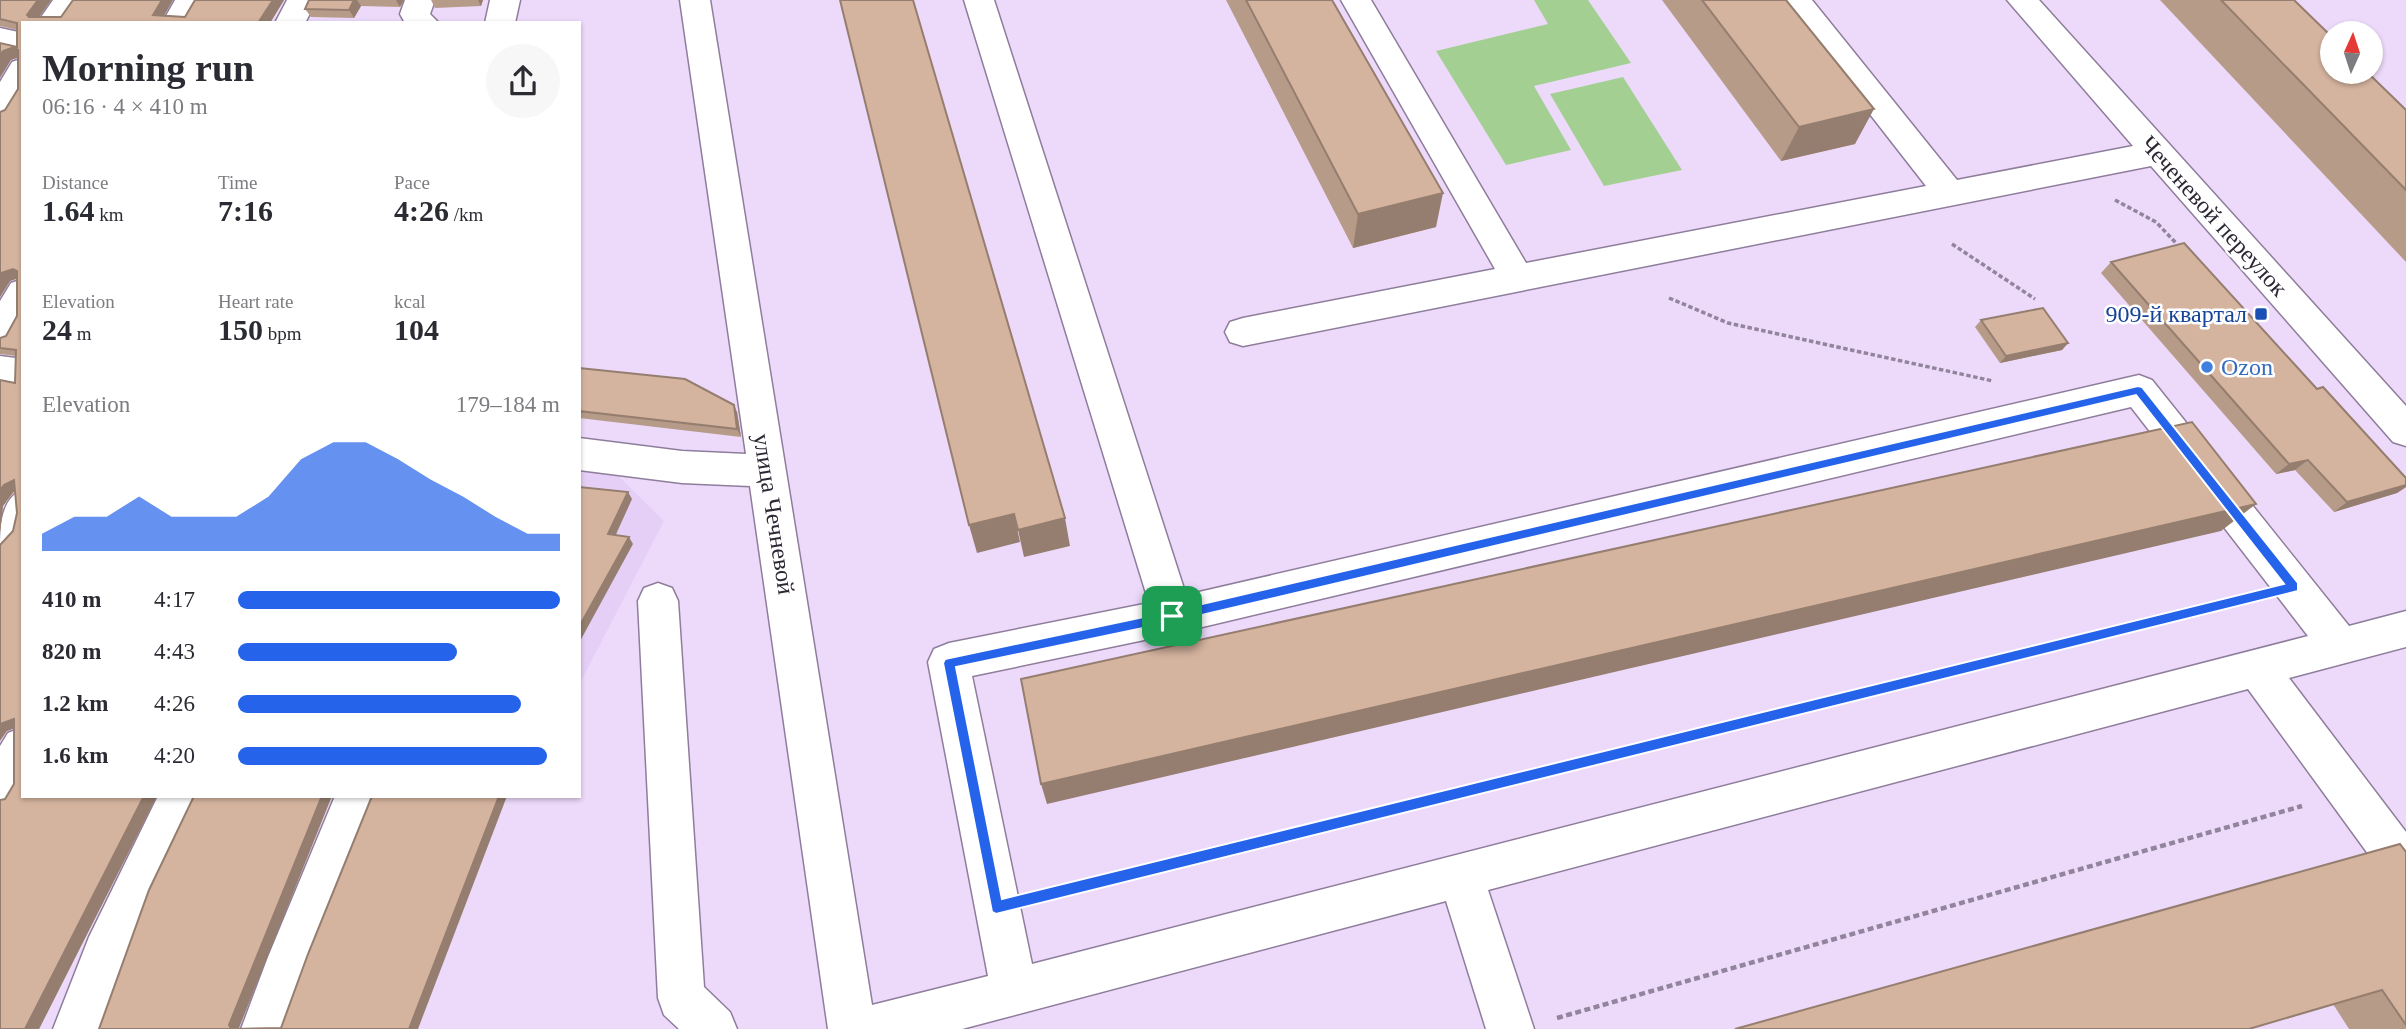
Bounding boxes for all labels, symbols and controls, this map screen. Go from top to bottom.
north arrow [2320,21,2384,84]
map controls [2320,21,2383,84]
button: share [486,44,560,118]
text: Morning run [42,47,254,89]
text: 06:16 · 4 × 410 m [42,94,208,119]
street label: Чеченевой переулок [2135,131,2293,302]
text: Distance [42,172,108,193]
text: Time [218,172,257,193]
text: Pace [394,172,430,193]
text: 1.64 [42,194,95,227]
text: 7:16 [218,194,273,227]
text: 4:26 [394,194,449,227]
text: km [95,204,124,225]
text: /km [449,204,483,225]
text: Elevation [42,291,115,312]
text: Heart rate [218,291,293,312]
text: kcal [394,291,426,312]
place label: 909-й квартал [2106,301,2247,327]
marker: 909-й квартал [2253,306,2269,322]
text: 24 [42,313,72,346]
text: 150 [218,313,263,346]
text: 104 [394,313,439,346]
text: m [72,323,92,344]
text: bpm [263,323,302,344]
place label: Ozon [2221,354,2273,380]
marker: Ozon [2199,359,2215,375]
text: Elevation [42,392,130,417]
text: 179–184 m [456,392,560,417]
street label: улица Чечневой [748,432,800,596]
pin [1142,586,1202,646]
text: 410 m [42,587,101,612]
text: 4:17 [154,587,195,612]
icon: arrive [1153,597,1191,635]
text: 820 m [42,639,101,664]
text: 4:43 [154,639,195,664]
text: 1.2 km [42,691,108,716]
text: 4:26 [154,691,195,716]
text: 1.6 km [42,743,108,768]
text: 4:20 [154,743,195,768]

